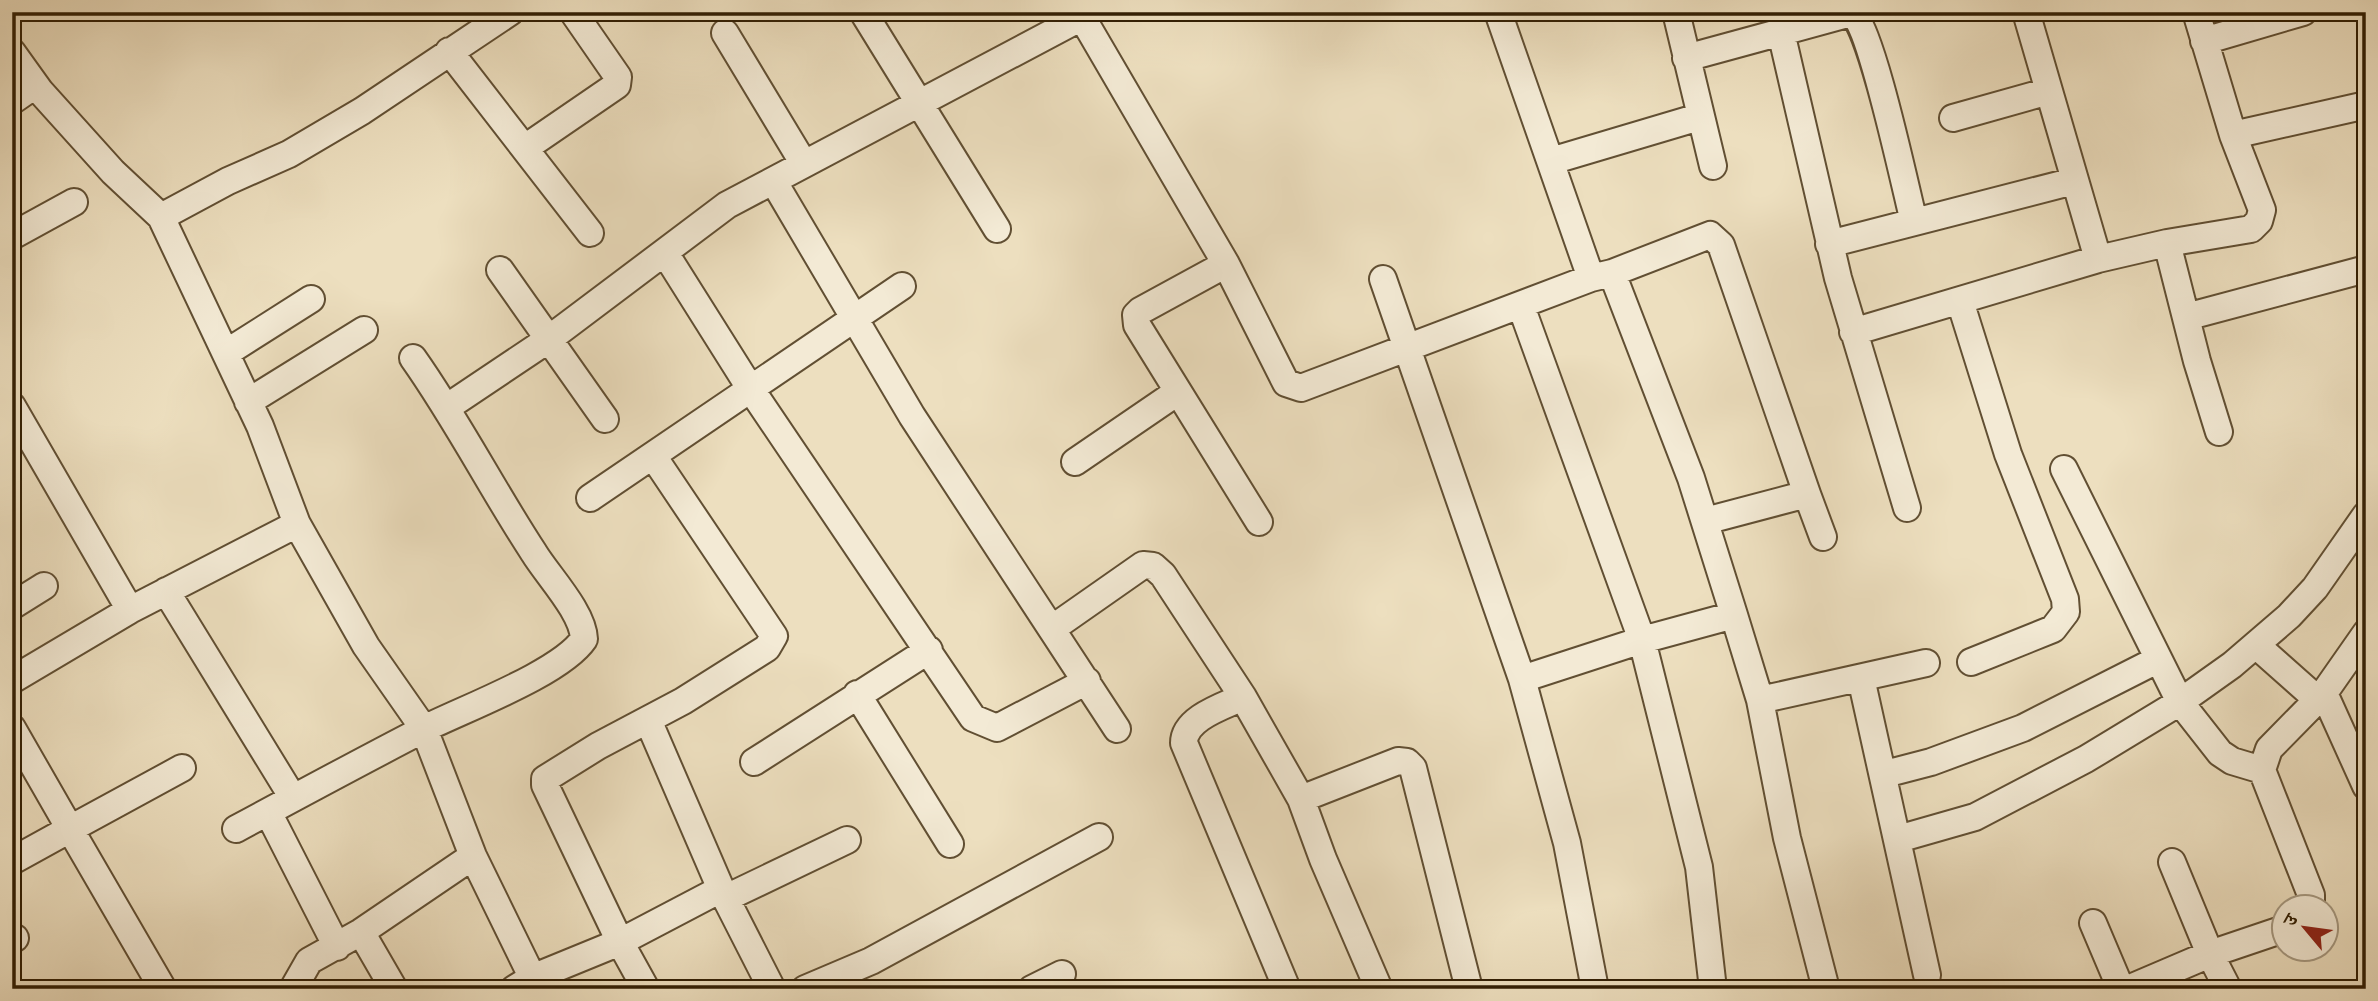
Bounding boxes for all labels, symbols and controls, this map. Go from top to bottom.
north arrow [2270,892,2340,962]
text: उ [2277,909,2304,932]

